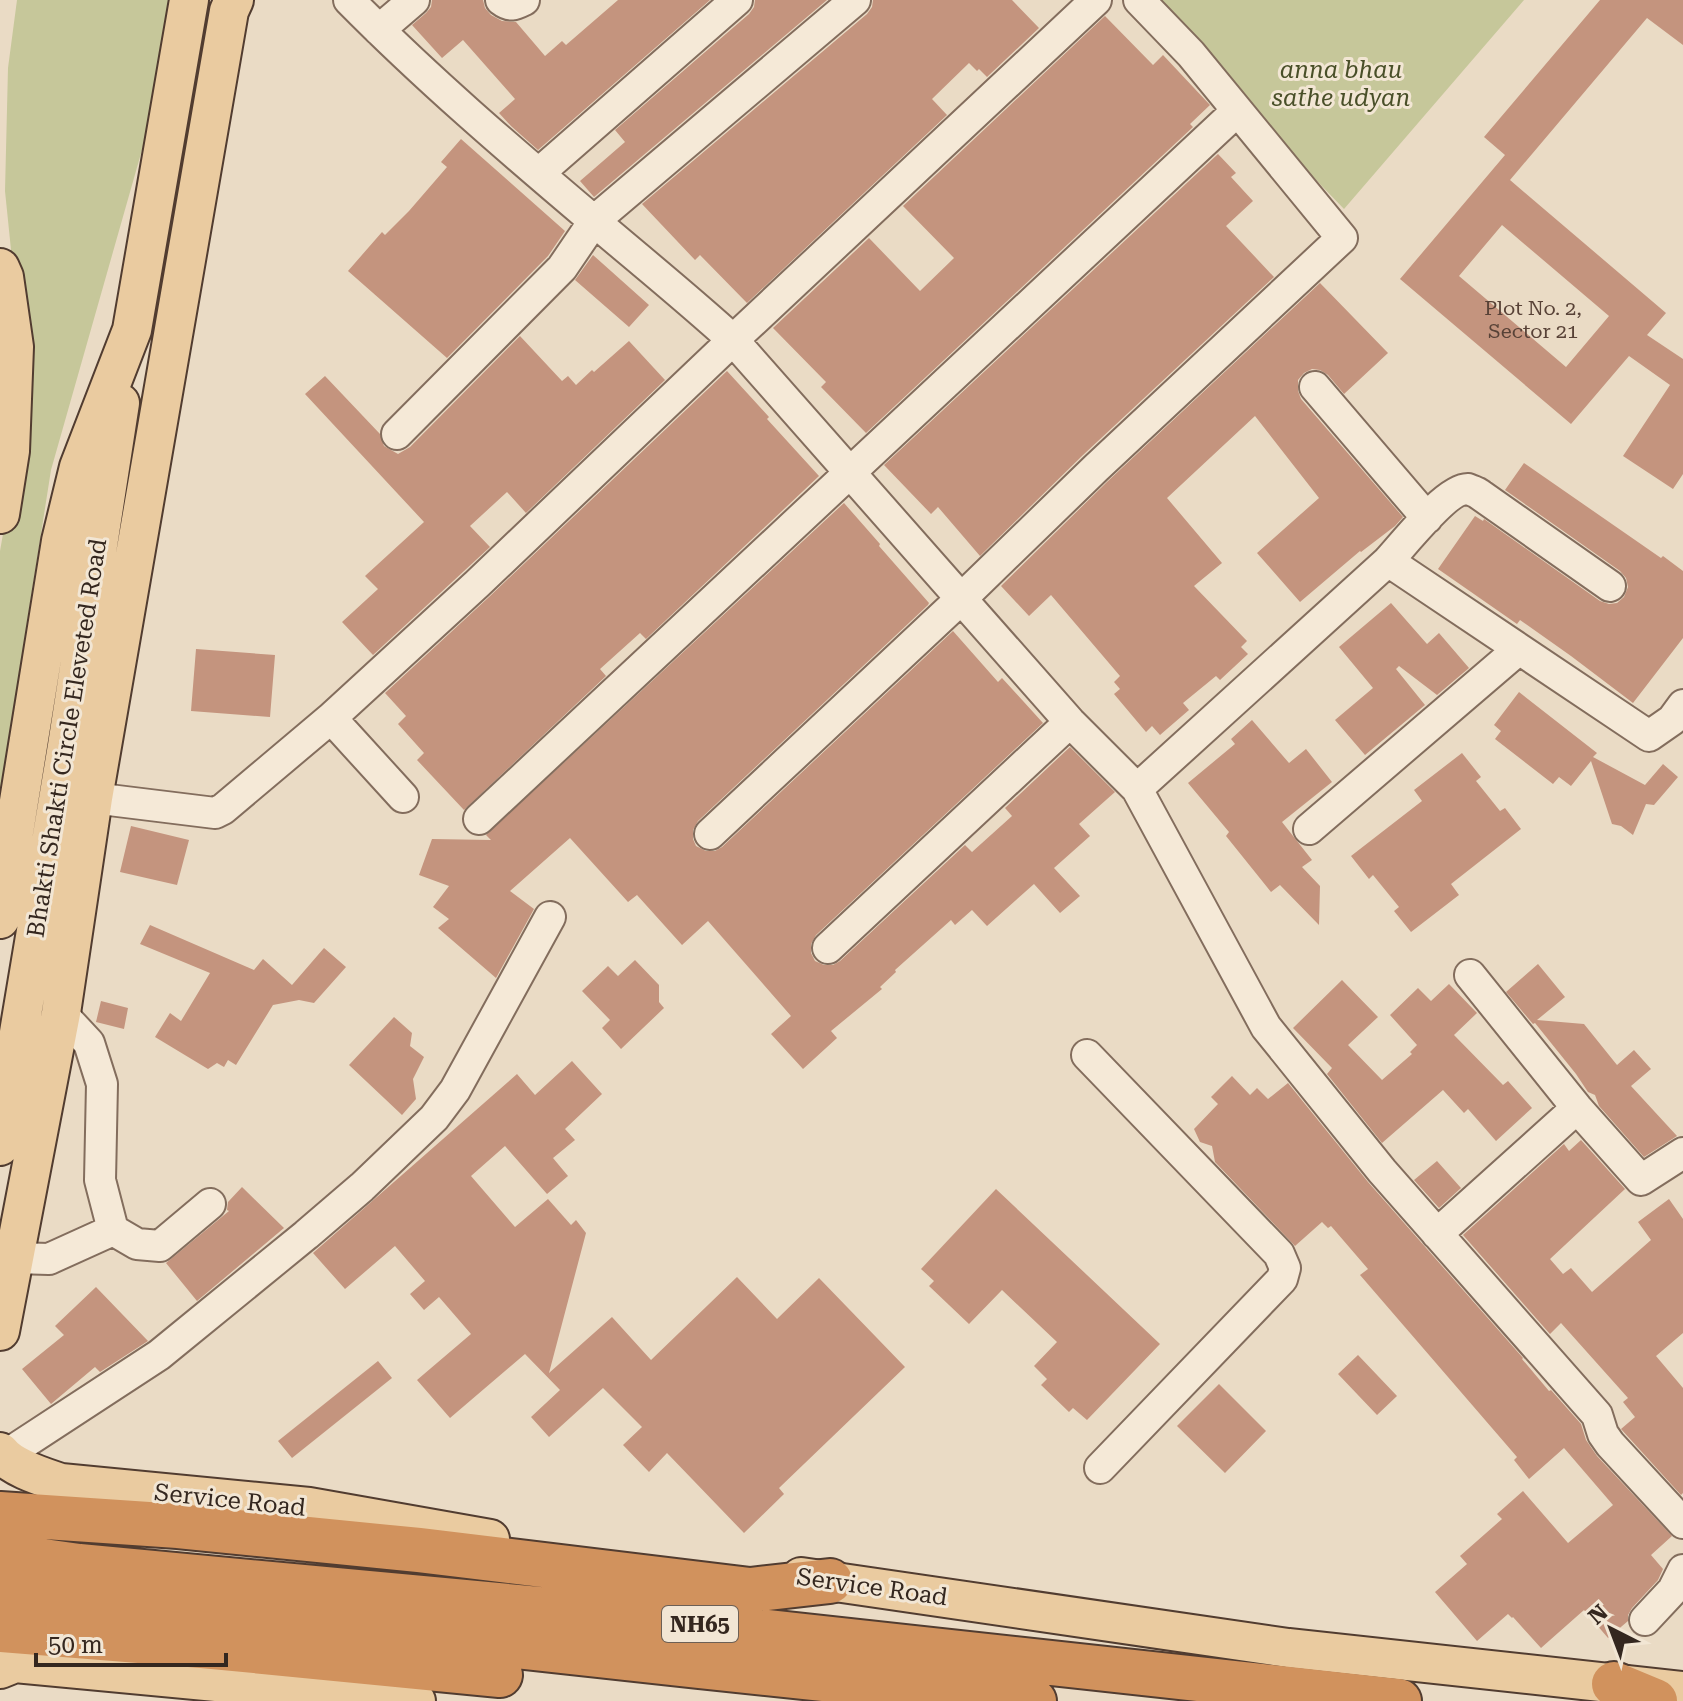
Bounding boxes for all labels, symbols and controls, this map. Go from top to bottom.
park label: anna bhau sathe udyan [1272,56,1410,112]
house number: Plot No. 2, Sector 21 [1484,296,1582,343]
street label: Bhakti Shakti Circle Eleveted Road [22,537,112,939]
street label: Service Road [153,1478,307,1522]
street label: Service Road [795,1563,949,1611]
north arrow [1571,1589,1651,1669]
text: N [1583,1600,1613,1629]
road number: NH65 [662,1606,738,1642]
scale bar [36,1617,226,1667]
text: 50 m [48,1631,103,1659]

